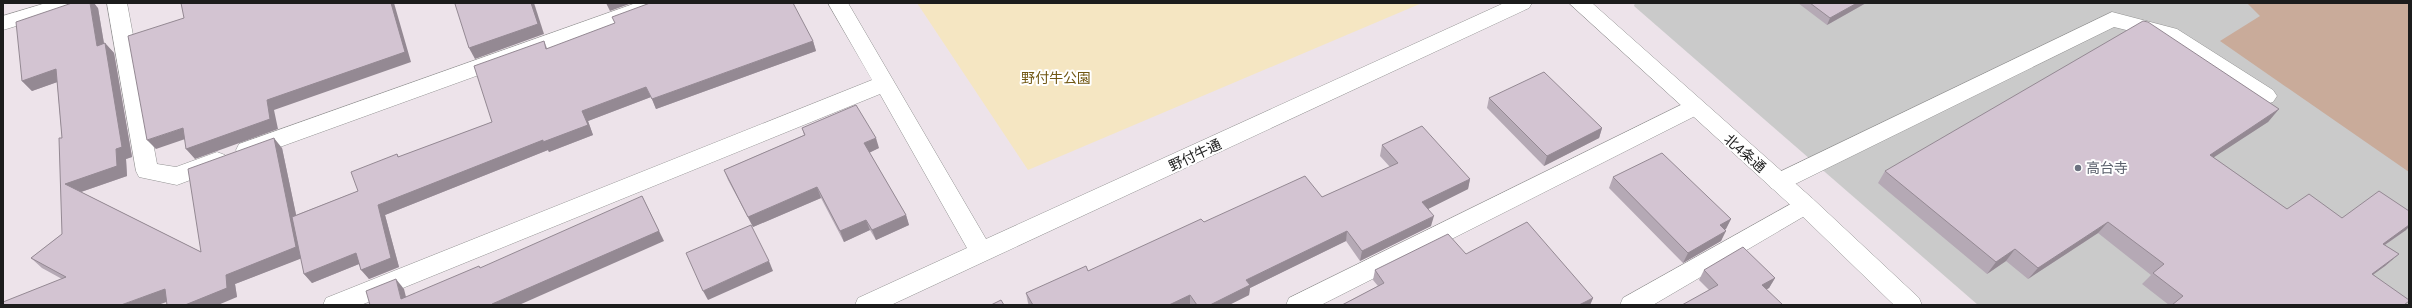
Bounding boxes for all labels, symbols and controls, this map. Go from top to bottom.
park label: 野付牛公園 [1021,70,1091,86]
street label: 北4条通 [1721,131,1769,175]
street label: 野付牛通 [1166,136,1224,174]
place label: 高台寺 [2086,160,2128,176]
marker: 高台寺 [2073,163,2083,173]

